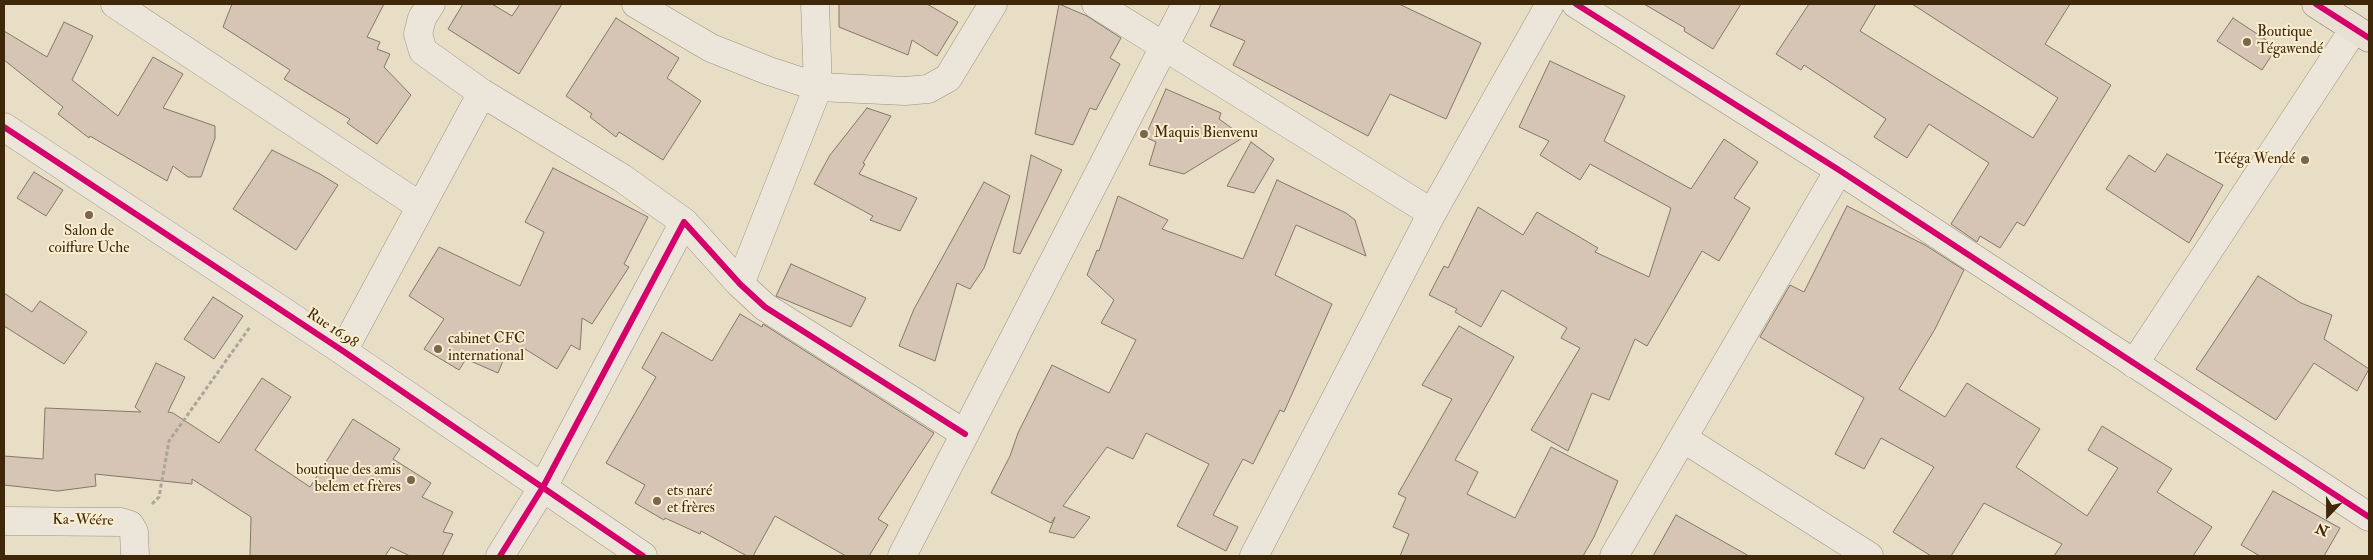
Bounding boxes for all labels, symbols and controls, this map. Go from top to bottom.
place label: Boutique Tégawendé [2257,24,2323,59]
marker: Boutique Tégawendé [2241,36,2253,48]
place label: Maquis Bienvenu [1154,125,1258,143]
marker: Maquis Bienvenu [1138,128,1150,140]
place label: Tééga Wendé [2215,151,2295,169]
marker: Tééga Wendé [2299,154,2311,166]
marker: Salon de coiffure Uche [83,209,95,221]
place label: Salon de coiffure Uche [49,223,129,258]
street label: Rue 16.98 [303,305,361,353]
place label: cabinet CFC international [448,331,525,366]
marker: cabinet CFC international [432,343,444,355]
place label: boutique des amis belem et frères [296,462,401,497]
marker: boutique des amis belem et frères [405,474,417,486]
place label: ets naré et frères [667,483,715,518]
north arrow [2303,490,2353,540]
marker: ets naré et frères [651,495,663,507]
street label: Ka-Wéére [52,511,114,531]
text: N [2313,519,2331,540]

